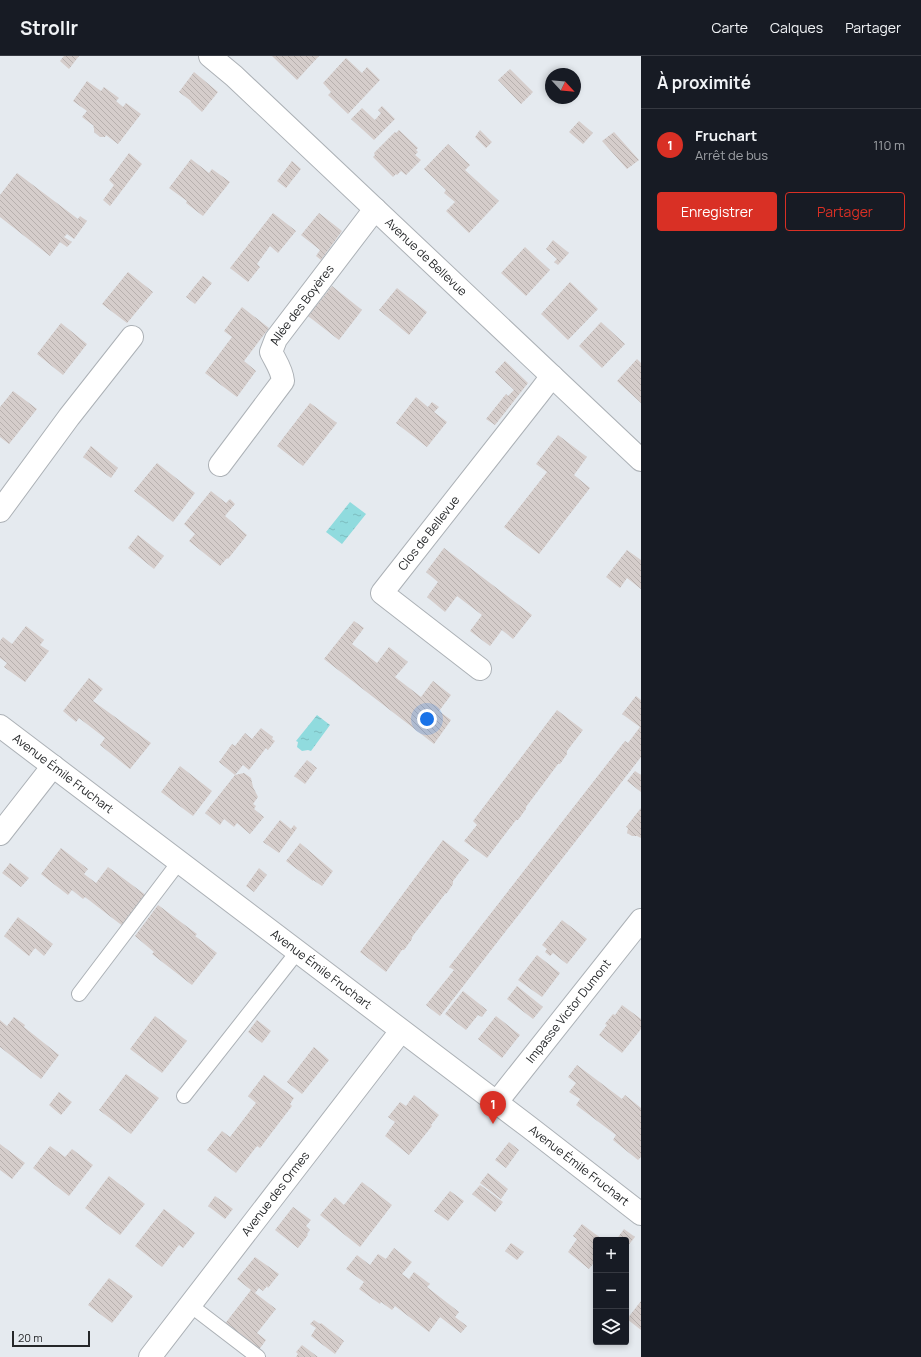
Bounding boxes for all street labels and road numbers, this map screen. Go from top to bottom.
street label: Avenue de Bellevue [381,214,471,300]
street label: Allée des Boyères [265,261,338,348]
street label: Clos de Bellevue [394,492,463,574]
street label: Avenue Émile Fruchart [9,729,117,817]
street label: Avenue Émile Fruchart [267,925,376,1013]
street label: Impasse Victor Dumont [522,955,615,1066]
street label: Avenue Émile Fruchart [526,1121,633,1210]
street label: Avenue des Ormes [237,1148,313,1239]

